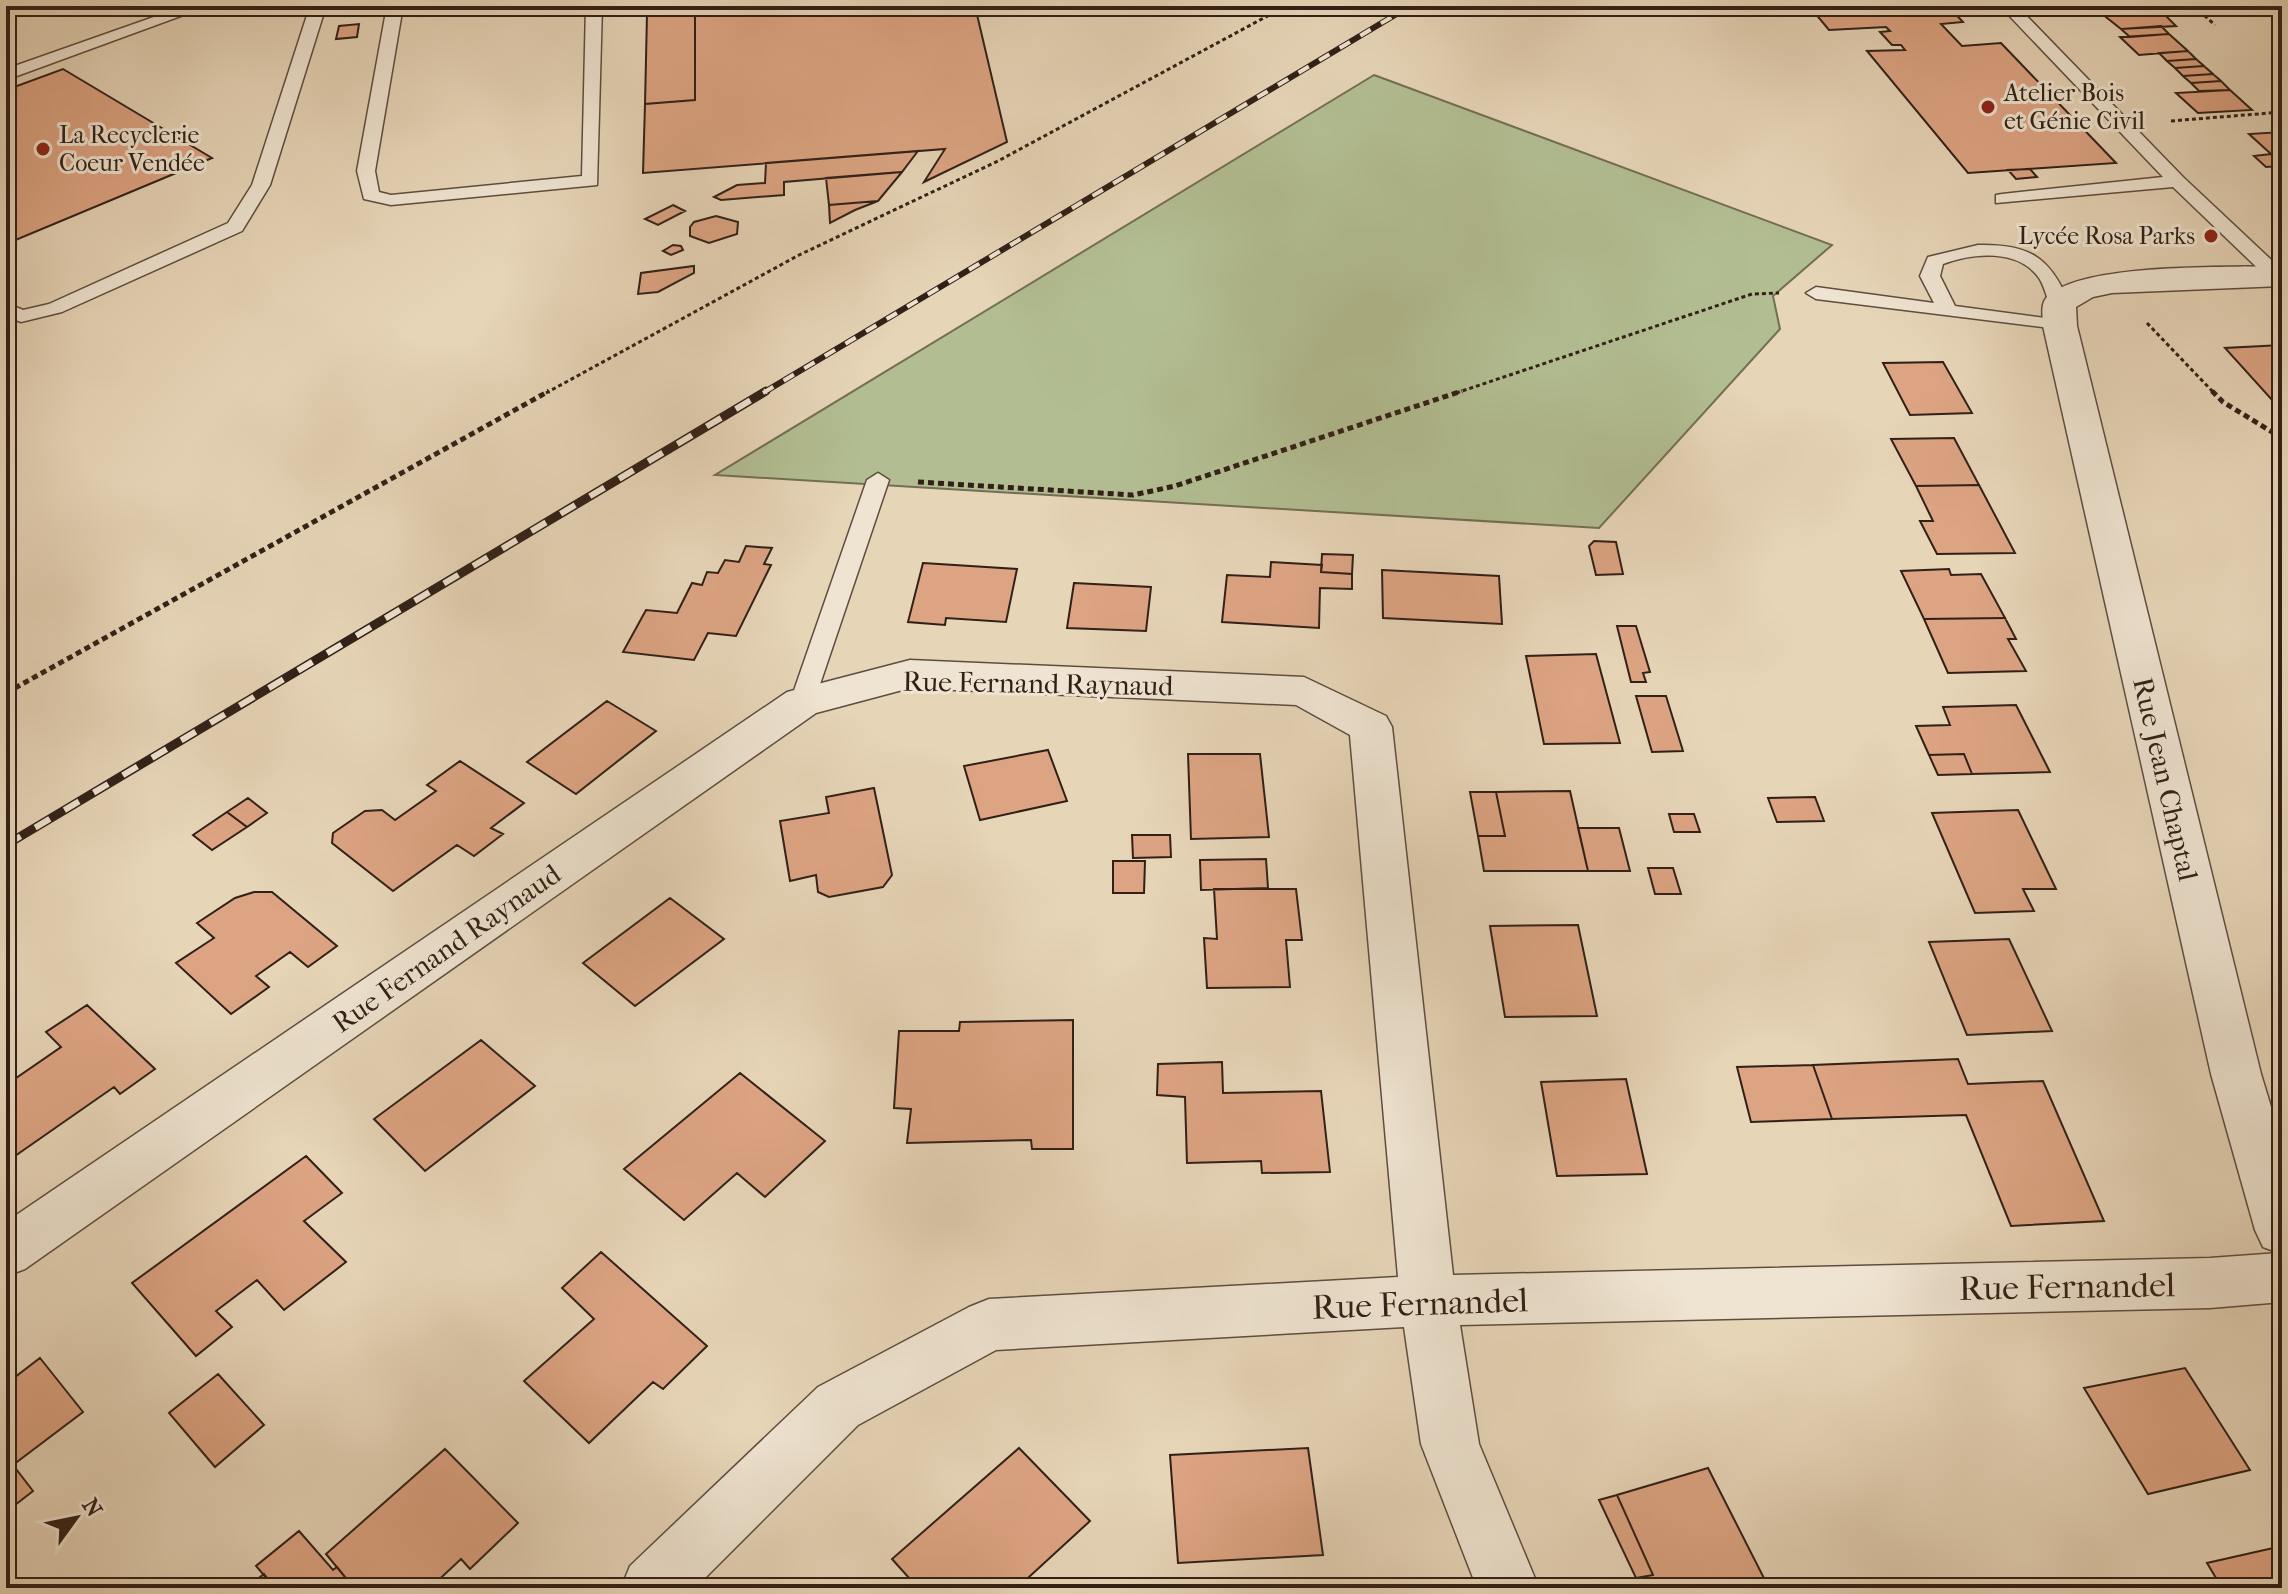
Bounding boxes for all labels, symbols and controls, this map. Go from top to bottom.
place label: Atelier Bois et Génie Civil [2003,79,2145,135]
marker: Atelier Bois et Génie Civil [1979,98,1997,116]
place label: La Recyclerie Coeur Vendée [59,121,205,177]
marker: La Recyclerie Coeur Vendée [34,140,52,158]
place label: Lycée Rosa Parks [2018,222,2195,250]
marker: Lycée Rosa Parks [2202,227,2220,245]
street label: Rue Fernand Raynaud [902,665,1174,702]
street label: Rue Jean Chaptal [2126,674,2205,884]
street label: Rue Fernand Raynaud [326,857,567,1040]
street label: Rue Fernandel [1959,1265,2176,1309]
street label: Rue Fernandel [1311,1280,1529,1328]
north arrow [36,1478,116,1558]
text: N [76,1494,108,1522]

